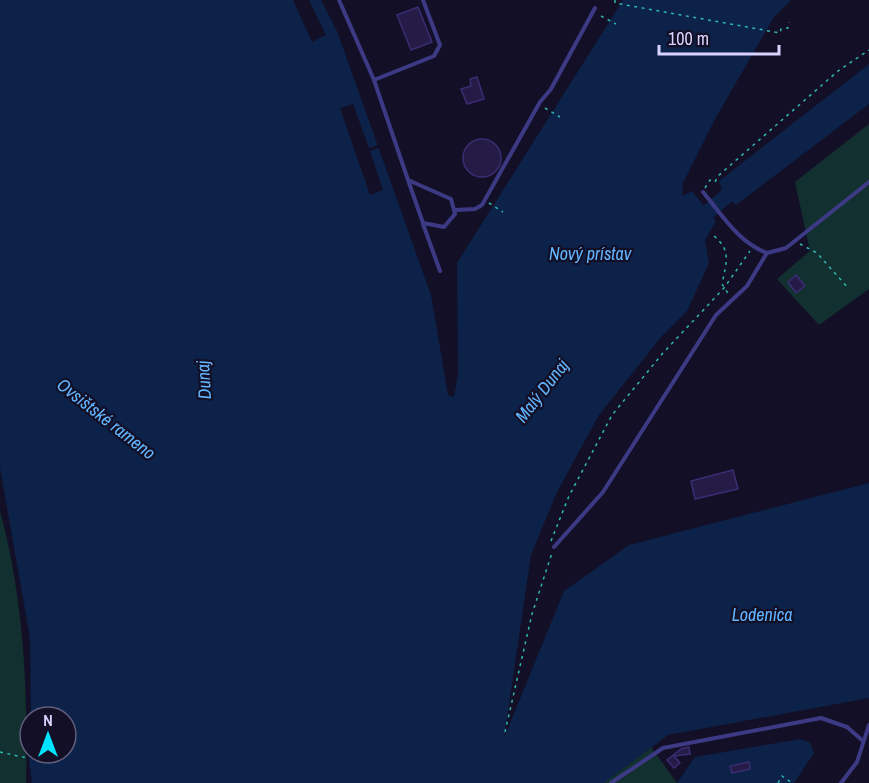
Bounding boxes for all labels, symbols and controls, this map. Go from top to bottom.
scale bar [659,18,779,56]
text: 100 m [668,26,709,51]
water label: Nový prístav [549,241,633,266]
water label: Malý Dunaj [509,353,575,427]
water label: Dunaj [190,359,217,400]
water label: Ovsištské rameno [52,372,161,465]
water label: Lodenica [732,602,792,627]
north arrow [18,705,78,765]
text: N [43,709,53,731]

